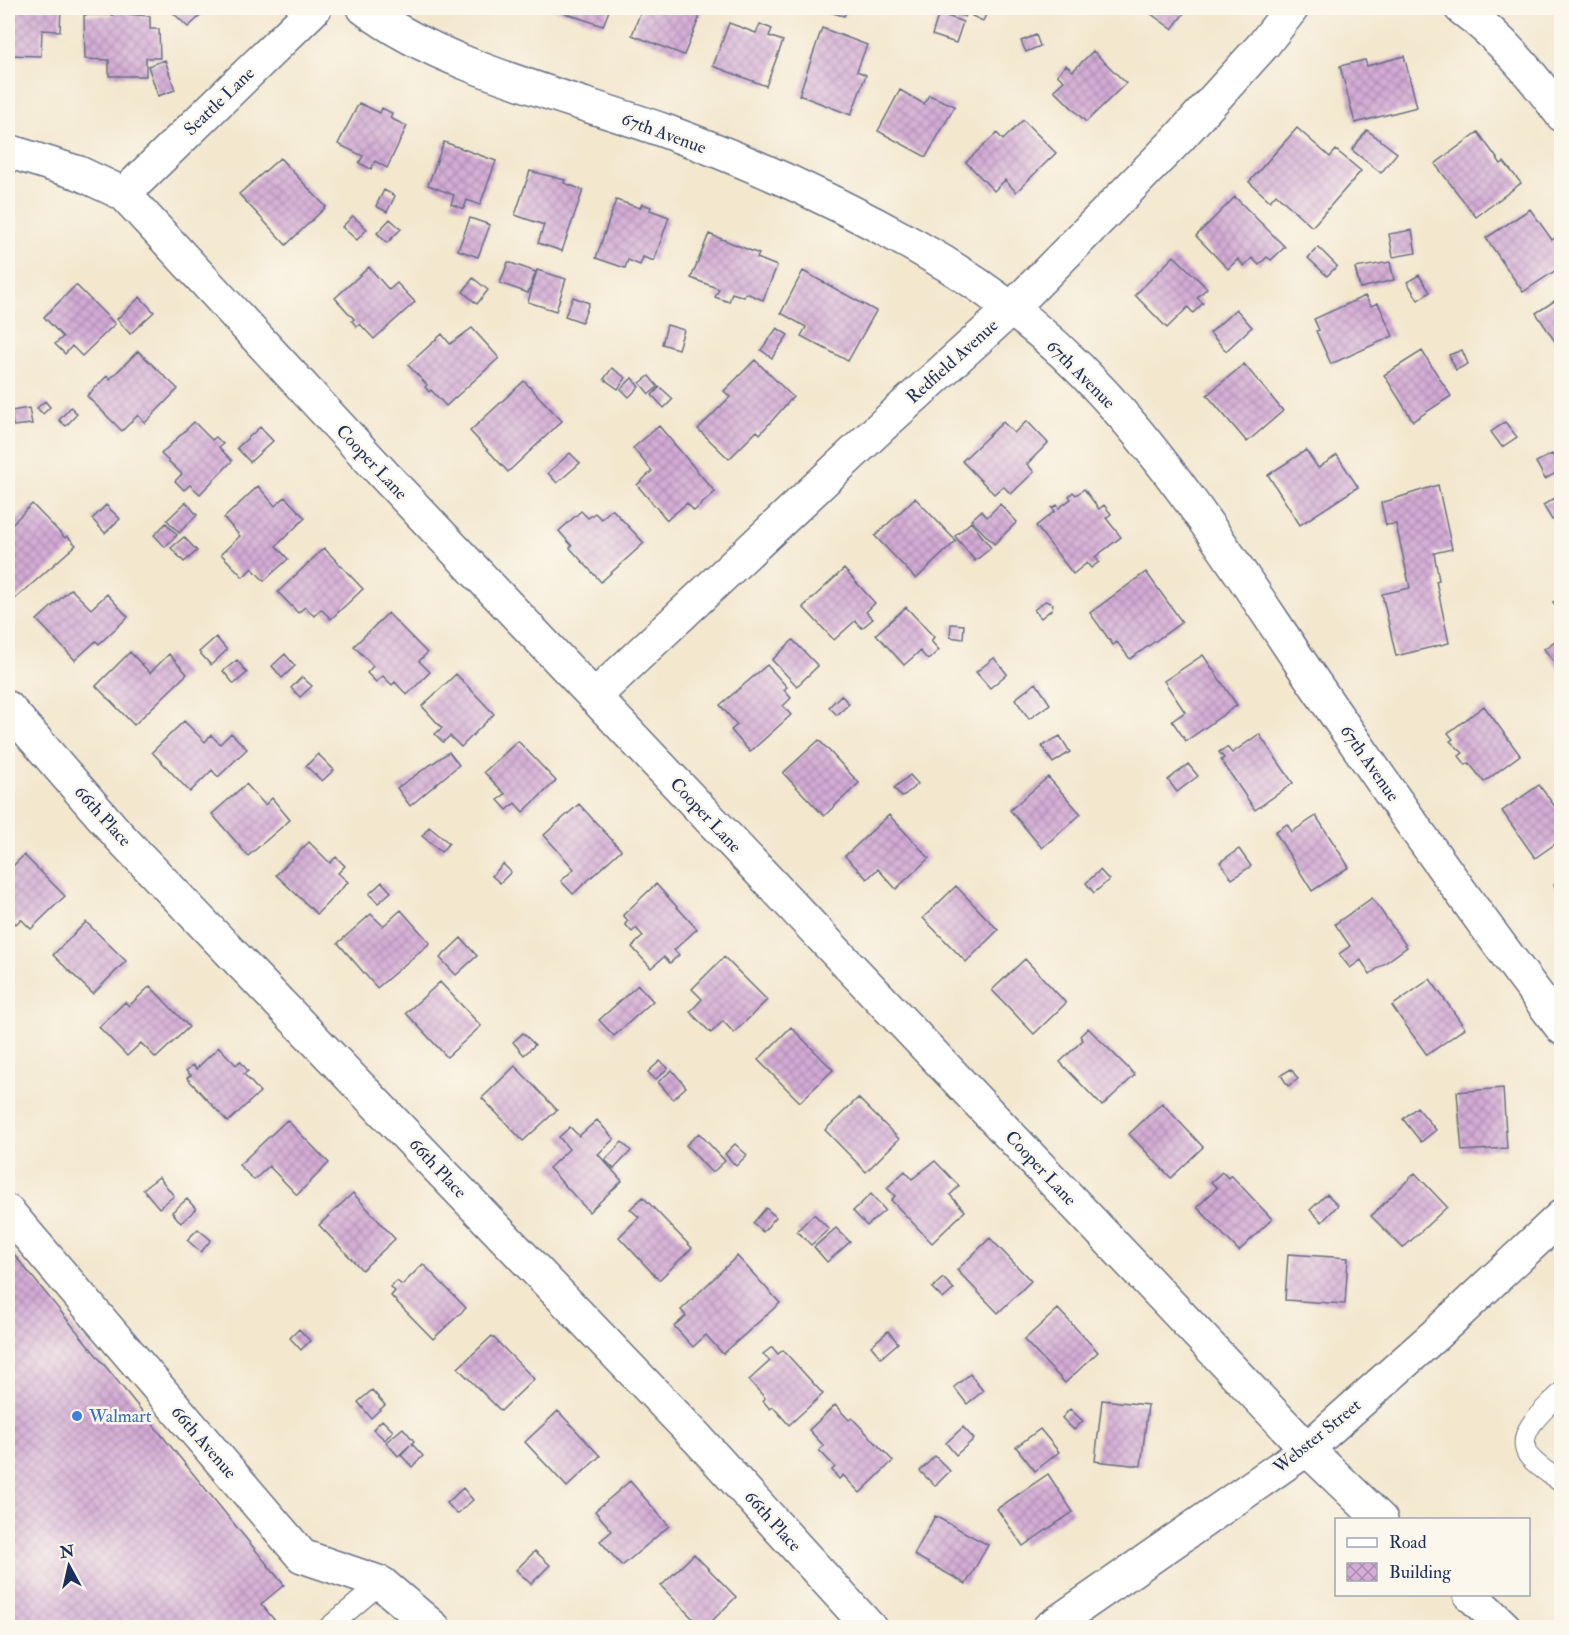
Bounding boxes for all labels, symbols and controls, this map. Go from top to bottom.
street label: Seattle Lane [179,62,260,141]
street label: 67th Avenue [618,108,710,160]
street label: Redfield Avenue [902,314,1003,409]
street label: 67th Avenue [1041,335,1120,414]
street label: Cooper Lane [331,420,413,505]
street label: 67th Avenue [1335,720,1405,807]
street label: Cooper Lane [665,773,747,858]
street label: 66th Place [69,781,136,852]
street label: Cooper Lane [1000,1126,1082,1211]
street label: 66th Place [404,1133,472,1204]
street label: Webster Street [1268,1394,1366,1479]
street label: 66th Avenue [166,1401,242,1484]
place label: Walmart [88,1405,152,1428]
marker: Walmart [70,1409,84,1423]
street label: 66th Place [739,1486,806,1557]
legend [1335,1518,1530,1596]
text: Road [1389,1531,1427,1554]
north arrow [39,1536,99,1596]
text: N [58,1541,76,1563]
text: Building [1389,1561,1452,1584]

